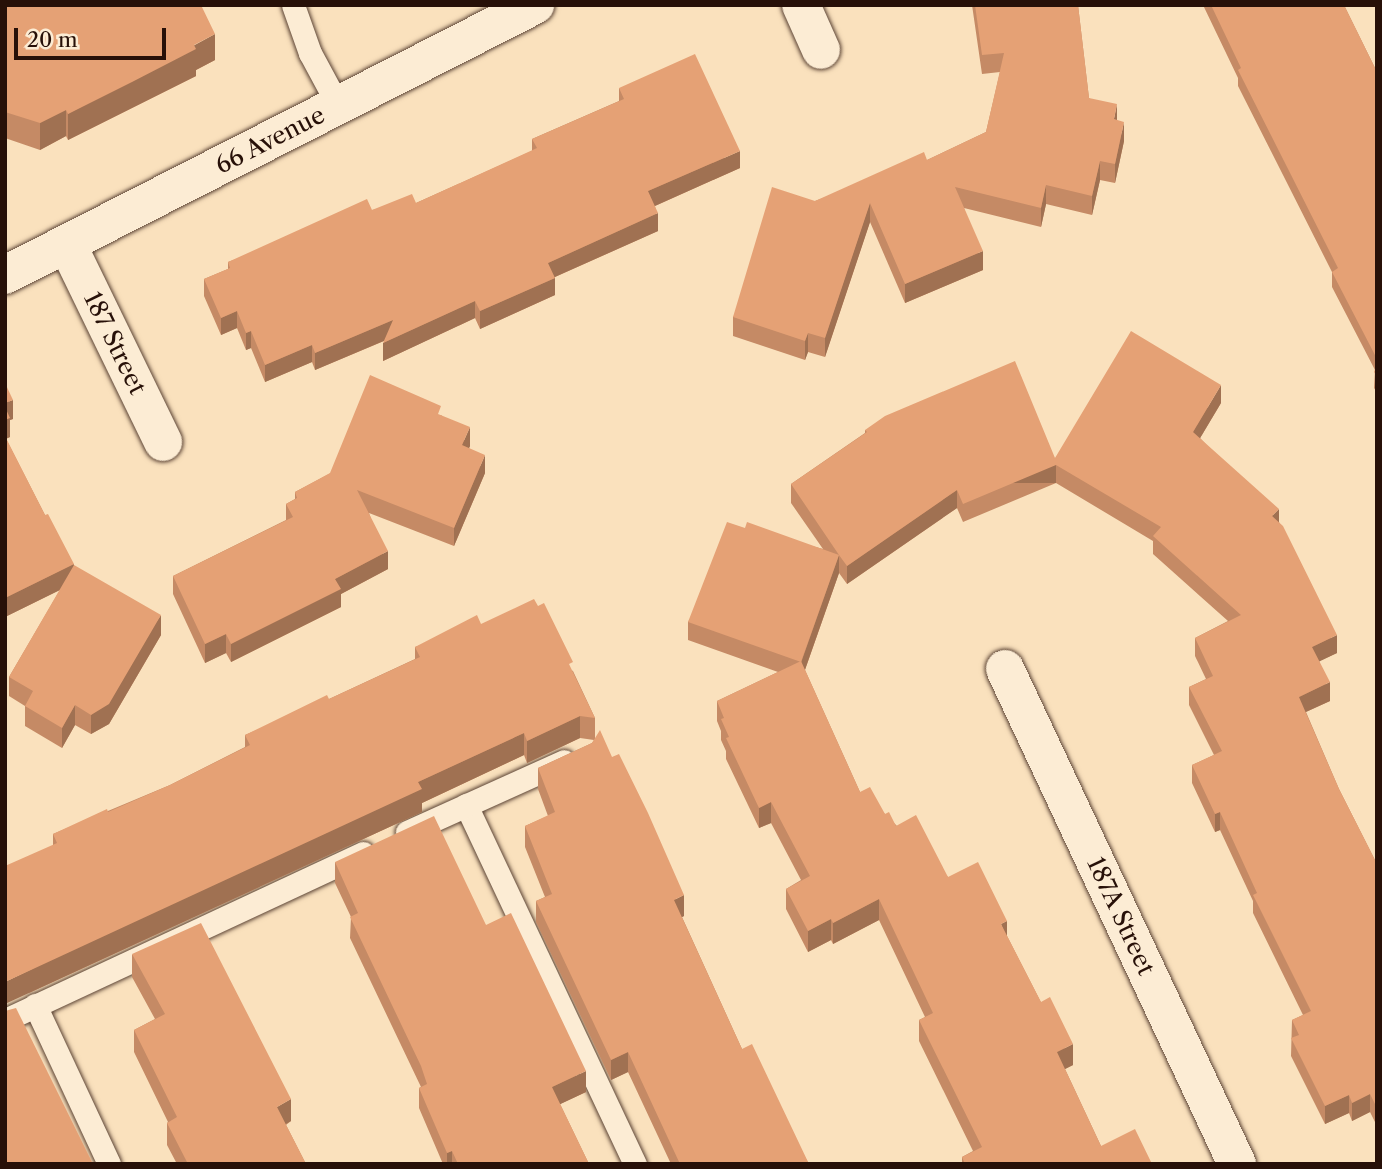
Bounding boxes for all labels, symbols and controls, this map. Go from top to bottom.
scale bar [18,14,170,58]
text: 20 m [27,27,78,52]
street label: 66 Avenue [210,100,330,180]
street label: 187 Street [78,287,152,399]
street label: 187A Street [1081,852,1161,980]

